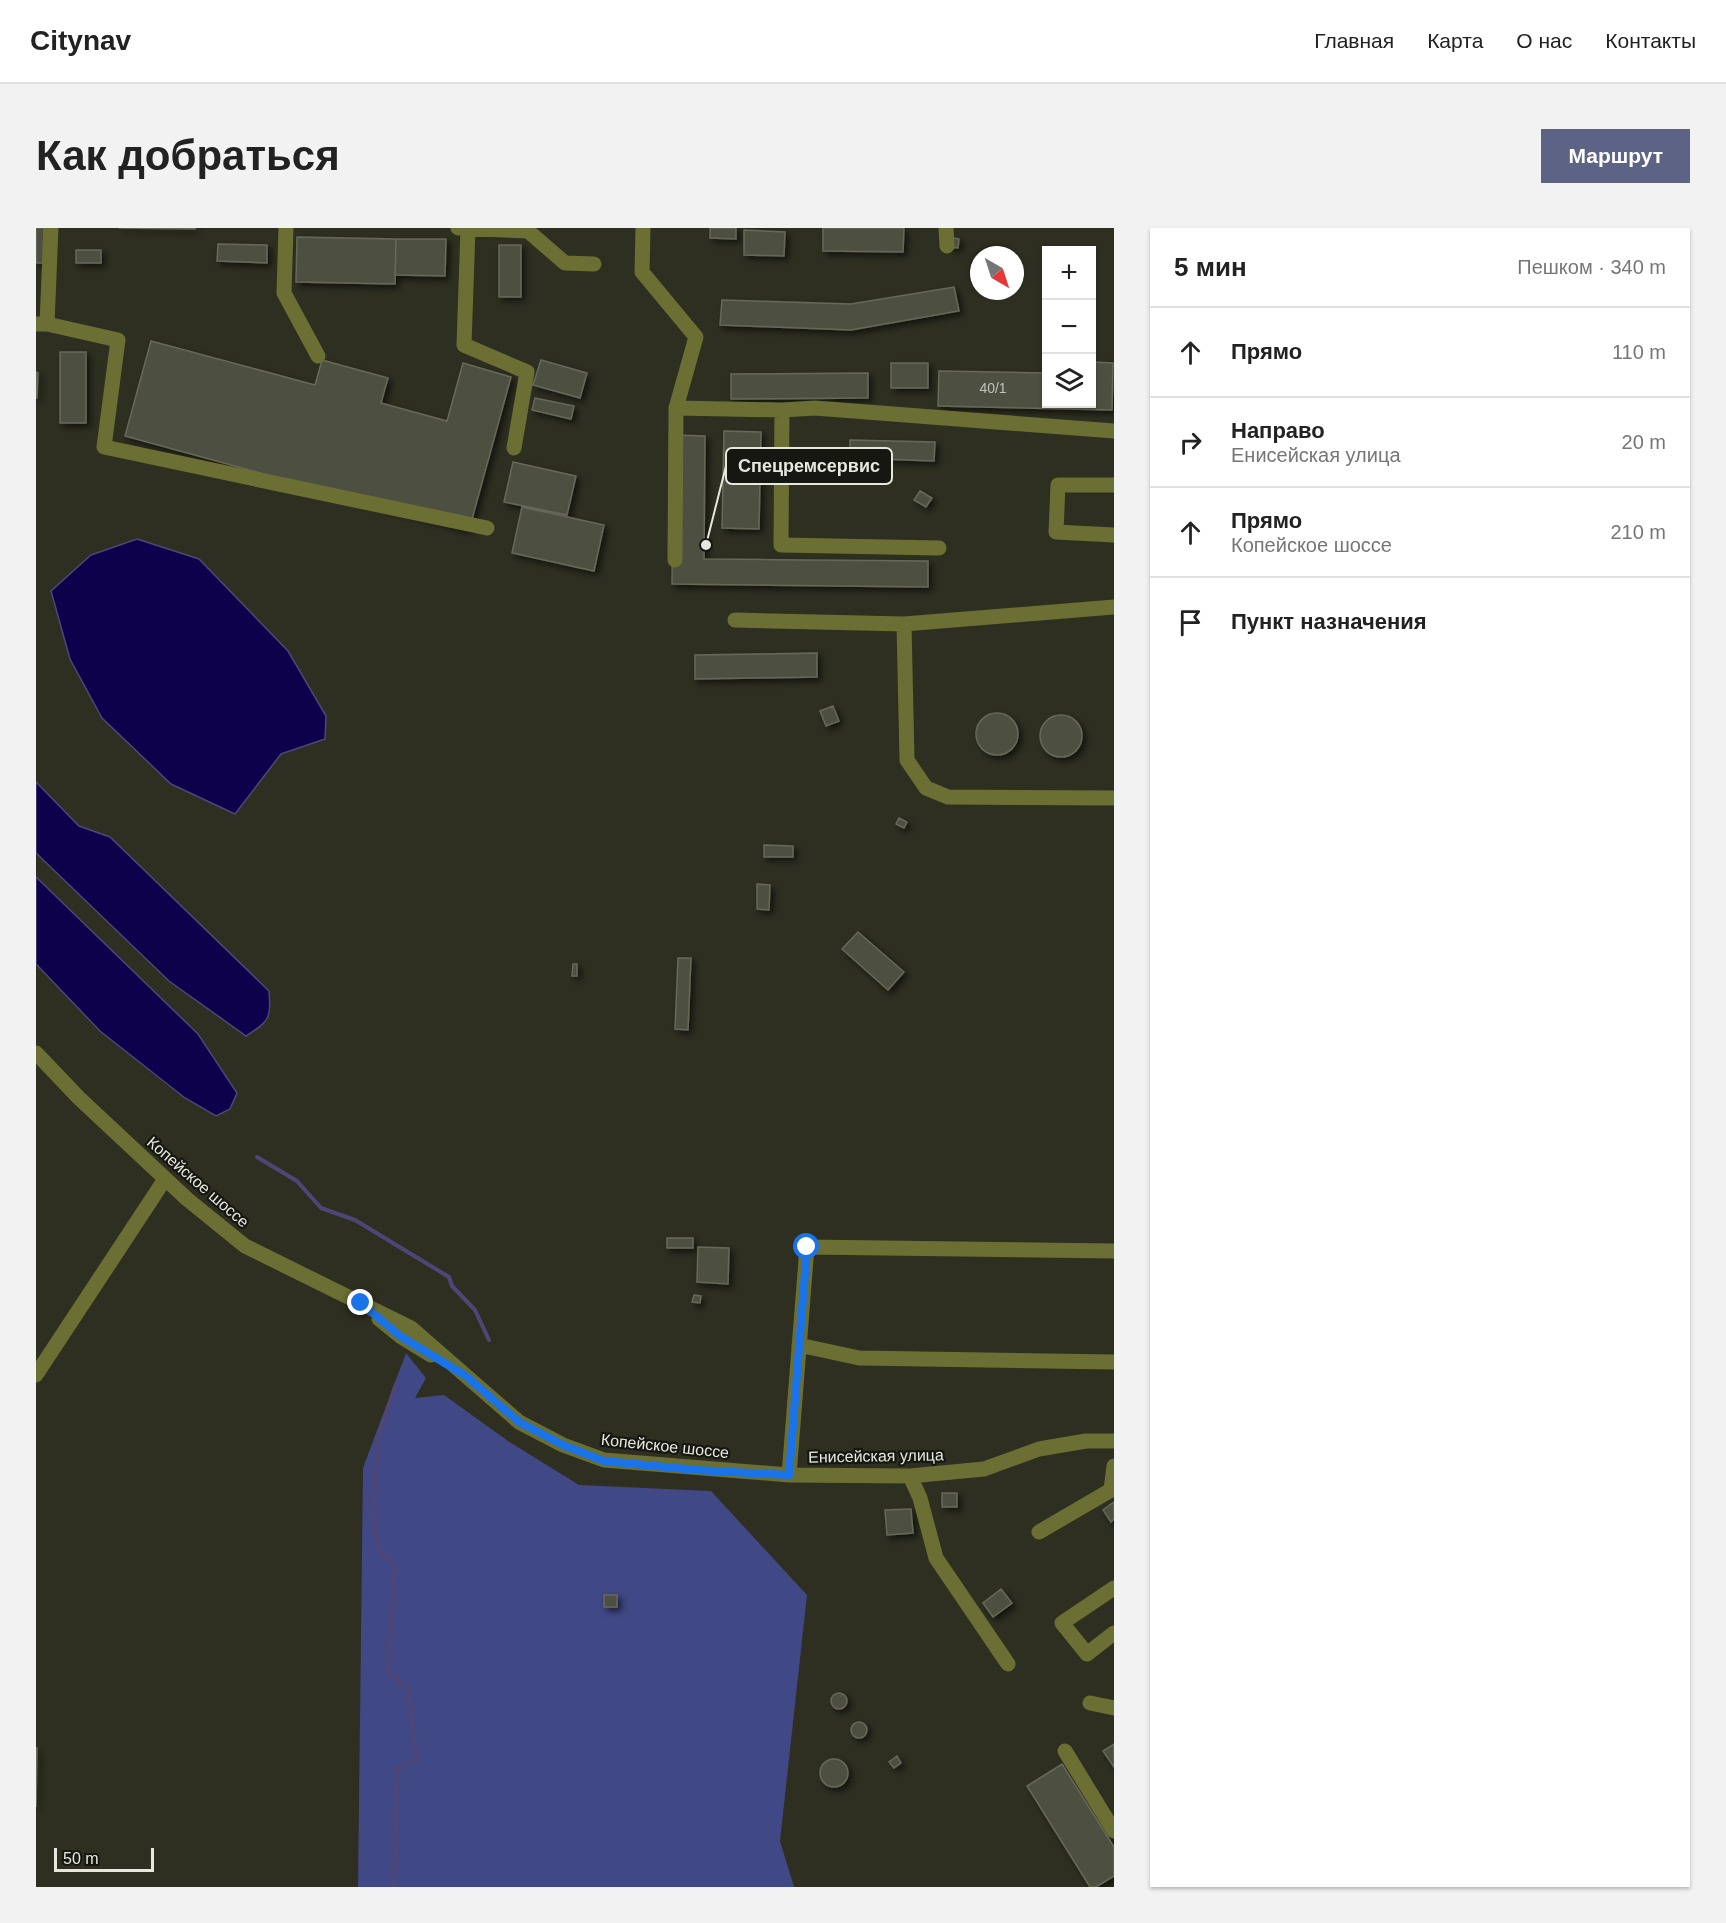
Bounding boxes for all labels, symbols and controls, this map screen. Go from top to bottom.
text: Citynav [30,25,131,56]
text: Главная [1314,29,1394,52]
text: Карта [1427,29,1483,52]
text: О нас [1516,29,1572,52]
text: Контакты [1605,29,1696,52]
button: Маршрут [1541,129,1690,183]
text: Как добраться [36,132,340,179]
north arrow [970,246,1024,300]
map controls [1042,246,1096,408]
button: + [1042,246,1096,300]
text: 5 мин [1174,252,1247,282]
text: Пешком · 340 m [1517,256,1666,278]
button: − [1042,300,1096,354]
icon: ahead [1174,336,1207,369]
text: Прямо [1231,339,1302,364]
text: 110 m [1612,341,1666,363]
button: layers [1042,354,1096,408]
house number: 40/1 [979,380,1007,396]
text: Направо [1231,418,1325,443]
icon: right [1174,426,1207,459]
text: 20 m [1622,431,1666,453]
text: Енисейская улица [1231,444,1401,466]
callout: Спецремсервис [726,448,892,484]
text: Спецремсервис [738,456,880,476]
text: Прямо [1231,508,1302,533]
icon: ahead [1174,516,1207,549]
text: 210 m [1610,521,1666,543]
text: Копейское шоссе [1231,534,1392,556]
icon: arrive [1174,606,1207,639]
text: Пункт назначения [1231,609,1427,634]
street label: Копейское шоссе [144,1133,252,1231]
route start [793,1233,819,1259]
route end [347,1289,373,1315]
street label: Копейское шоссе [600,1431,730,1461]
street label: Енисейская улица [808,1446,944,1466]
scale bar [54,1845,154,1872]
text: 50 m [63,1850,99,1867]

